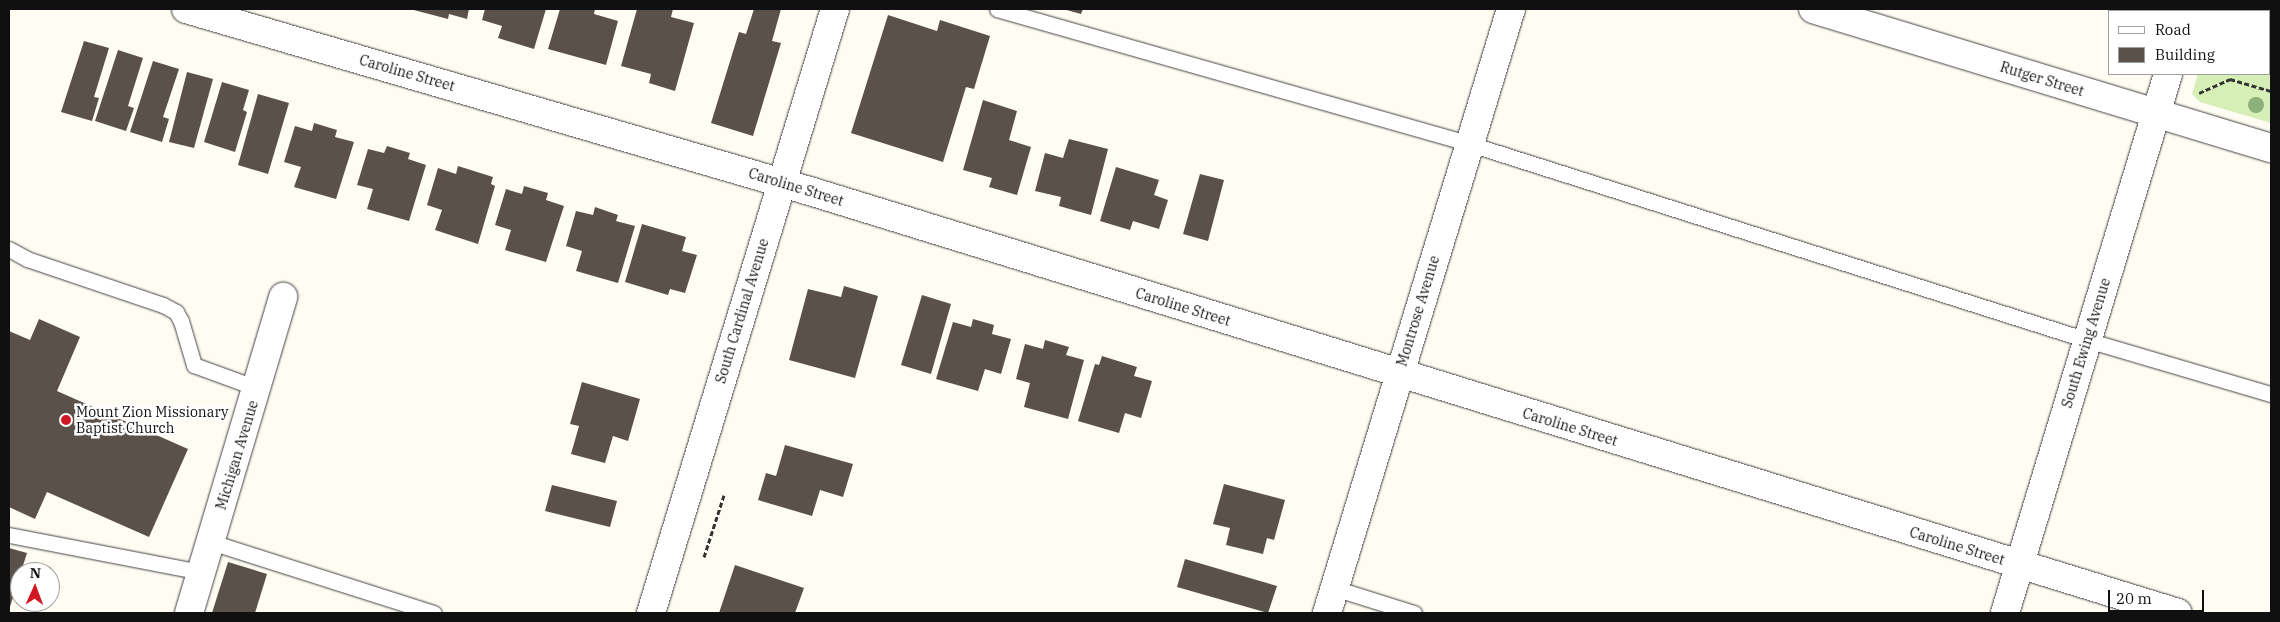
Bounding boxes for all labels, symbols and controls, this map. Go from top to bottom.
legend [2108,10,2270,75]
text: Road [2155,20,2191,39]
text: Building [2155,45,2215,64]
street label: Caroline Street [357,51,457,95]
street label: Rutger Street [1998,58,2086,100]
street label: Caroline Street [747,165,845,209]
street label: South Cardinal Avenue [712,236,772,386]
street label: Montrose Avenue [1393,254,1443,368]
street label: South Ewing Avenue [2058,276,2114,410]
street label: Caroline Street [1134,285,1232,329]
street label: Michigan Avenue [212,398,262,512]
place label: Mount Zion Missionary Baptist Church [76,404,229,437]
street label: Caroline Street [1521,405,1619,449]
marker: Mount Zion Missionary Baptist Church [60,414,72,426]
street label: Caroline Street [1908,524,2006,568]
north arrow [10,562,60,612]
text: N [30,564,41,582]
scale bar [2110,580,2206,612]
text: 20 m [2116,589,2152,608]

